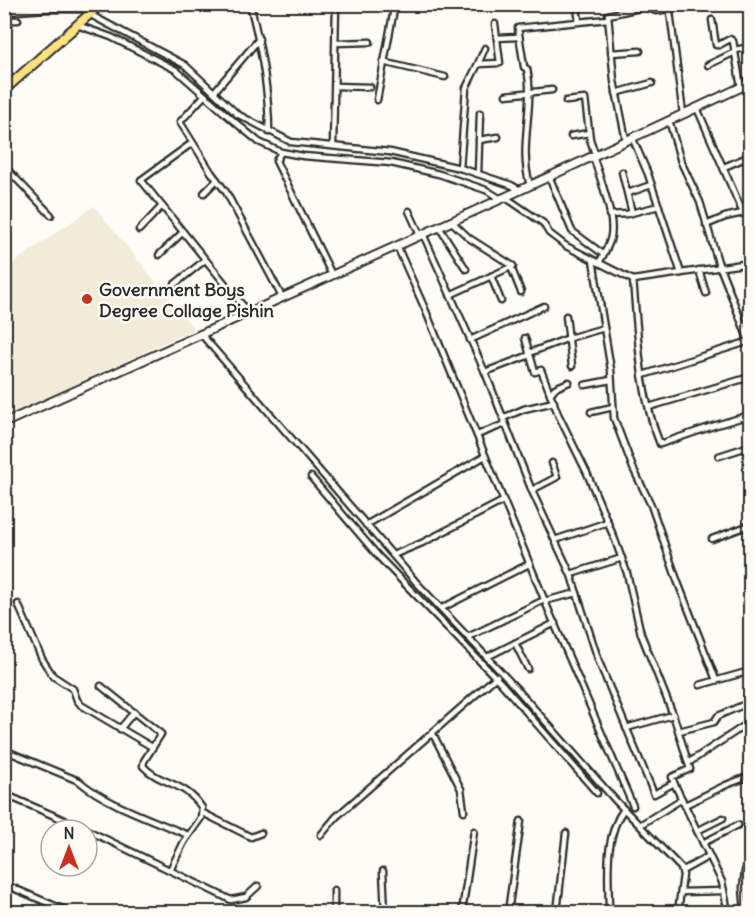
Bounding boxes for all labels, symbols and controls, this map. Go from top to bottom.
place label: Government Boys Degree Collage Pishin [99,278,275,322]
marker: Government Boys Degree Collage Pishin [80,292,94,306]
north arrow [39,818,99,878]
text: N [63,823,75,843]

